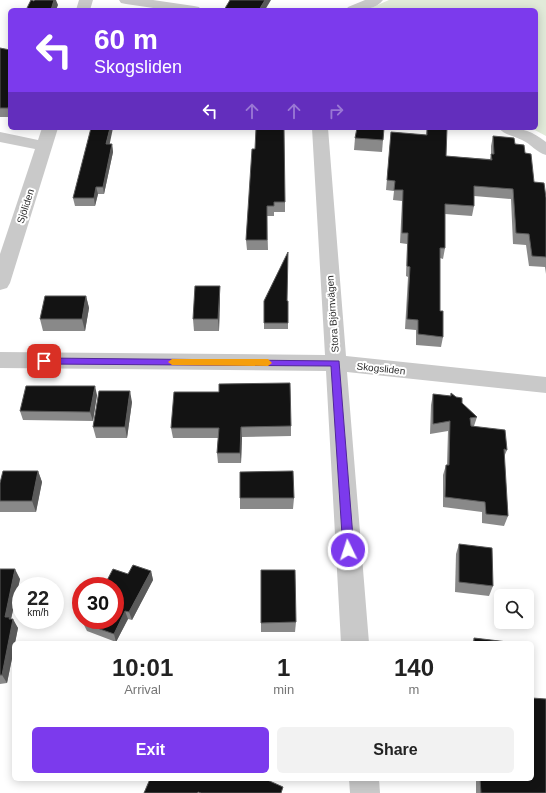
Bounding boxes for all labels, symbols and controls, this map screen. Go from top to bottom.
icon: left [28,24,80,76]
text: 60 m [94,24,158,55]
text: Skogsliden [94,57,182,77]
icon: left [199,100,221,122]
icon: ahead [241,100,263,122]
icon: ahead [283,100,305,122]
icon: right [325,100,347,122]
street label: Sjöliden [15,188,36,225]
street label: Stora Björnvägen [324,275,341,353]
pin [27,344,61,378]
icon: arrive [33,350,55,372]
street label: Skogsliden [356,360,406,377]
position arrow [327,529,369,571]
speed limit sign: 30 [72,577,124,629]
text: 22 [27,587,49,609]
map controls [494,589,534,629]
button: search [494,589,534,629]
text: km/h [27,607,49,618]
text: 10:01 [112,654,173,681]
text: 1 [277,654,290,681]
text: 140 [394,654,434,681]
text: Arrival [124,682,161,697]
text: min [273,682,294,697]
text: m [409,682,419,697]
button: Exit [32,727,269,773]
button: Share [277,727,514,773]

